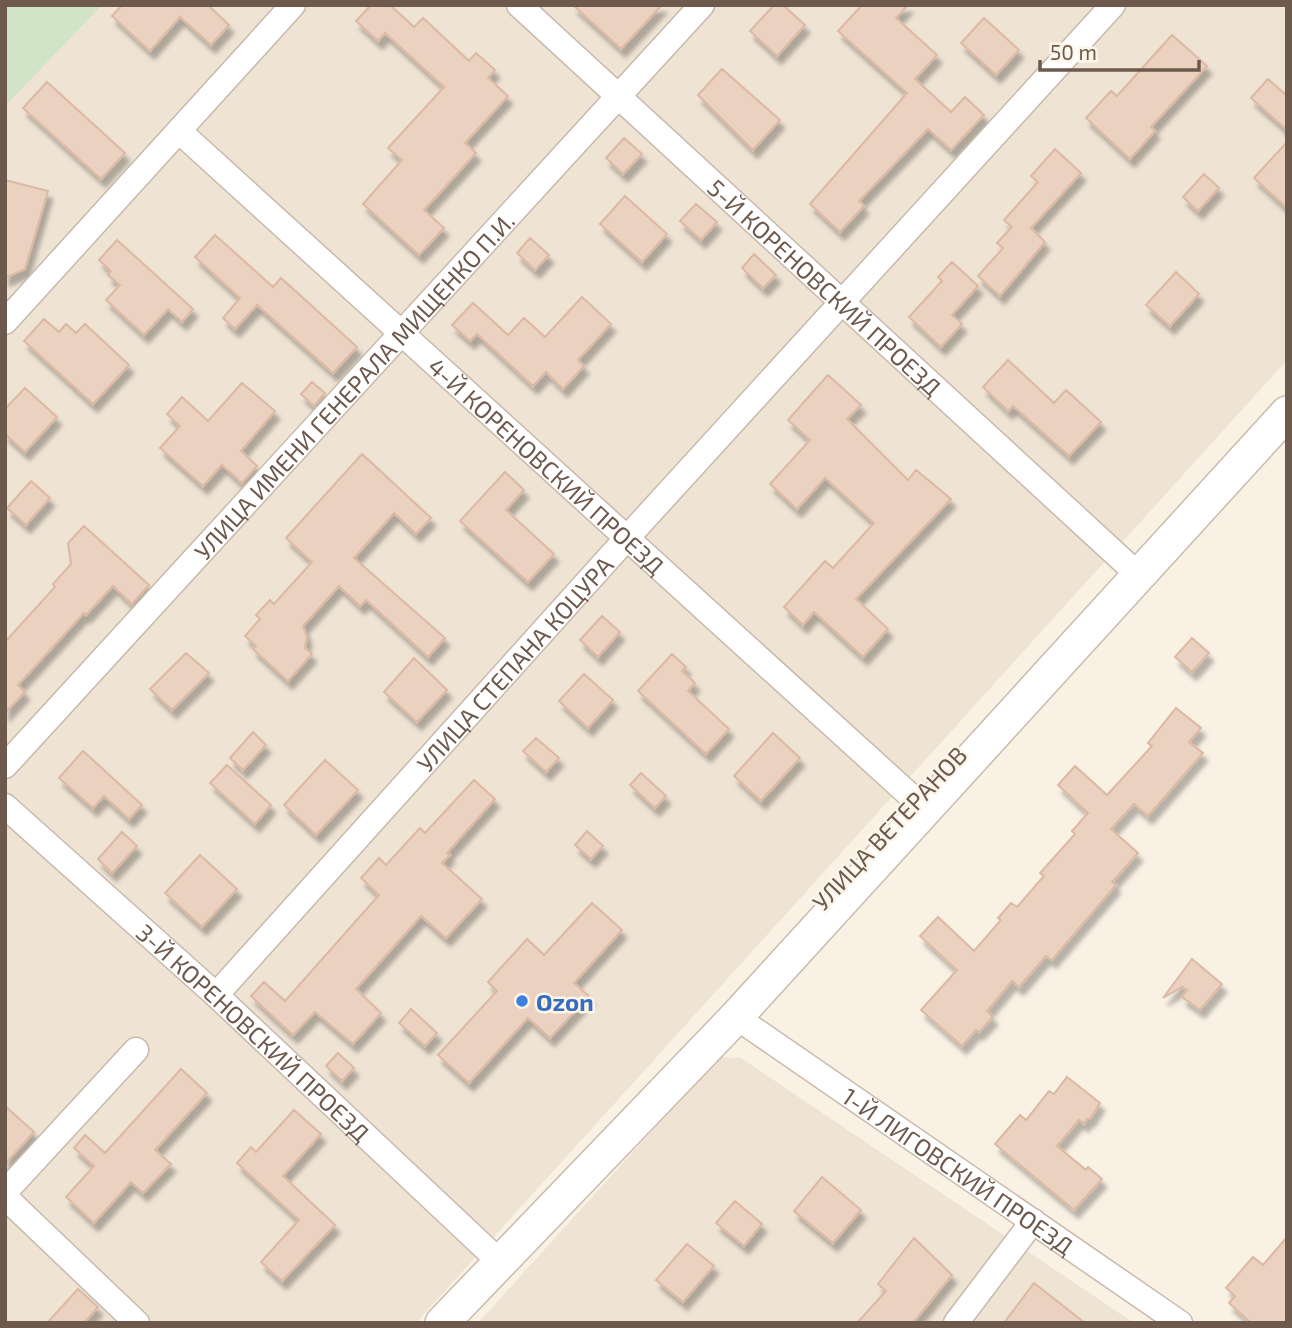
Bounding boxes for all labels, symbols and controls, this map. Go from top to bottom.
scale bar [1040,28,1199,72]
text: 50 m [1050,39,1097,64]
street label: 5-Й КОРЕНОВСКИЙ ПРОЕЗД [702,172,948,401]
street label: УЛИЦА ИМЕНИ ГЕНЕРАЛА МИЩЕНКО П.И. [187,206,520,565]
street label: 4-Й КОРЕНОВСКИЙ ПРОЕЗД [423,351,671,580]
street label: УЛИЦА СТЕПАНА КОЦУРА [410,550,618,777]
street label: УЛИЦА ВЕТЕРАНОВ [806,740,972,916]
street label: 3-Й КОРЕНОВСКИЙ ПРОЕЗД [131,917,376,1147]
place label: Ozon [536,987,594,1016]
marker: Ozon [514,993,530,1009]
street label: 1-Й ЛИГОВСКИЙ ПРОЕЗД [837,1081,1079,1260]

